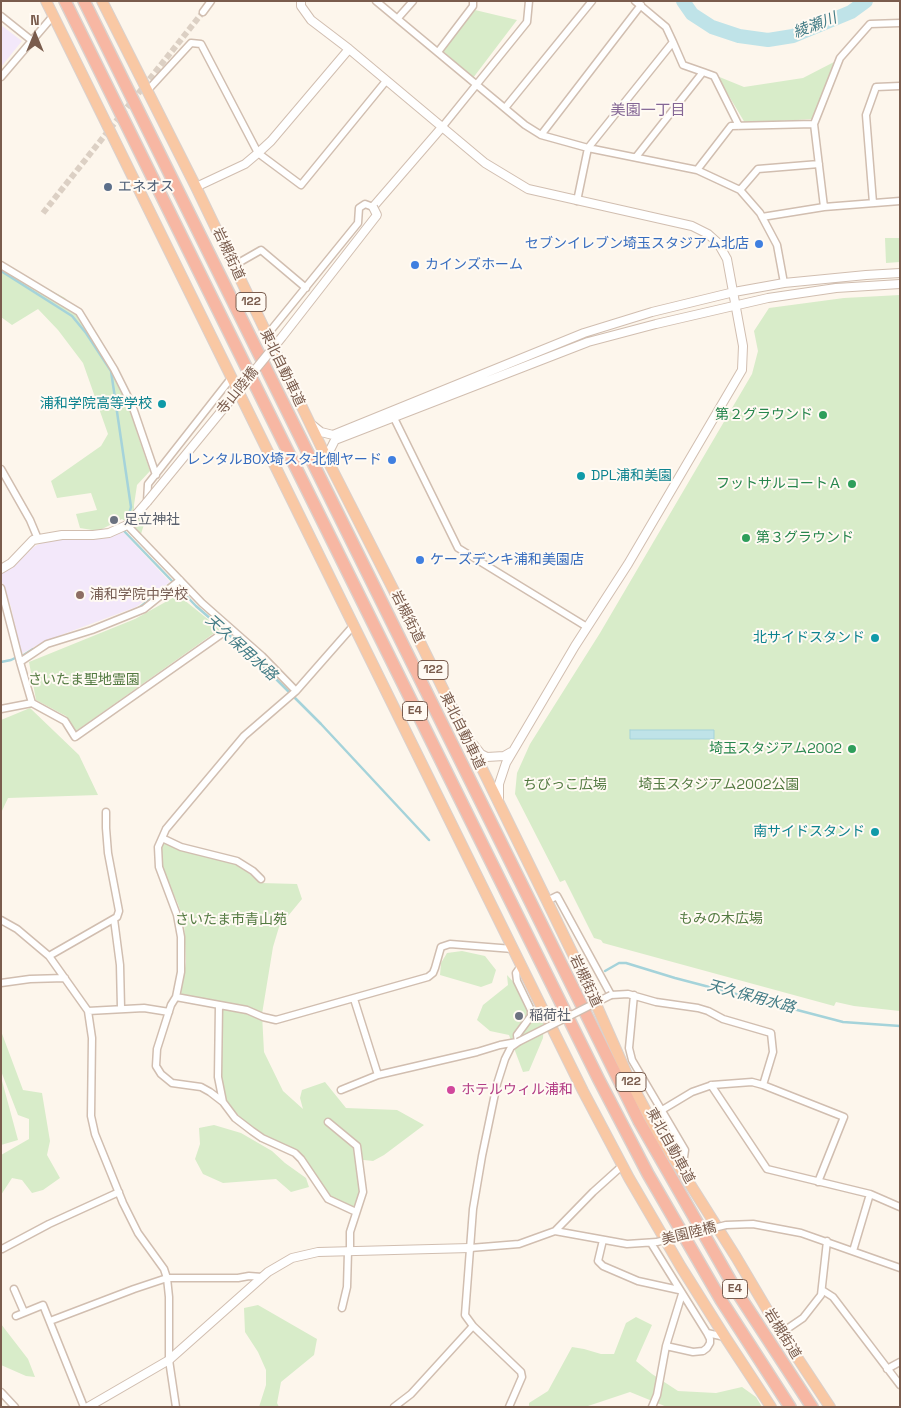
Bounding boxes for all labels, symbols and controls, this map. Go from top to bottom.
north arrow [10,10,60,60]
water label: 綾瀬川 [791,10,839,42]
text: N [30,11,40,29]
district label: 美園一丁目 [611,102,685,120]
place label: エネオス [118,179,174,195]
marker: エネオス [102,181,114,193]
street label: 岩槻街道 [209,225,247,283]
place label: セブンイレブン埼玉スタジアム北店 [525,236,749,252]
marker: セブンイレブン埼玉スタジアム北店 [753,238,765,250]
place label: カインズホーム [425,257,523,273]
marker: カインズホーム [409,259,421,271]
road number: 122 [236,292,266,312]
street label: 東北自動車道 [256,327,308,409]
street label: 寺山陸橋 [214,364,262,418]
place label: 浦和学院高等学校 [40,396,152,412]
marker: 浦和学院高等学校 [156,398,168,410]
place label: 第２グラウンド [715,407,813,423]
marker: 第２グラウンド [817,409,829,421]
place label: レンタルBOX埼スタ北側ヤード [187,452,382,468]
marker: レンタルBOX埼スタ北側ヤード [386,454,398,466]
place label: DPL浦和美園 [591,468,672,484]
marker: DPL浦和美園 [575,470,587,482]
place label: フットサルコートＡ [716,476,842,492]
marker: フットサルコートＡ [846,478,858,490]
place label: 足立神社 [124,512,180,528]
marker: 足立神社 [108,514,120,526]
place label: 第３グラウンド [756,530,854,546]
marker: 第３グラウンド [740,532,752,544]
place label: ケーズデンキ浦和美園店 [430,552,584,568]
marker: ケーズデンキ浦和美園店 [414,554,426,566]
place label: 浦和学院中学校 [90,587,188,603]
street label: 岩槻街道 [387,588,427,646]
marker: 浦和学院中学校 [74,589,86,601]
water label: 天久保用水路 [202,611,280,685]
place label: 北サイドスタンド [753,630,865,646]
marker: 北サイドスタンド [869,632,881,644]
road number: 122 [418,660,448,680]
park label: さいたま聖地霊園 [28,672,140,688]
street label: 東北自動車道 [436,690,488,772]
road number: E4 [402,701,428,720]
place label: 埼玉スタジアム2002 [709,741,842,757]
marker: 埼玉スタジアム2002 [846,743,858,755]
park label: ちびっこ広場 [523,777,607,793]
park label: 埼玉スタジアム2002公園 [639,777,799,793]
place label: 南サイドスタンド [753,824,865,840]
marker: 南サイドスタンド [869,826,881,838]
park label: もみの木広場 [679,911,763,927]
park label: さいたま市青山苑 [175,912,287,928]
street label: 岩槻街道 [566,952,604,1010]
water label: 天久保用水路 [705,977,797,1017]
place label: 稲荷社 [529,1008,571,1024]
marker: 稲荷社 [513,1010,525,1022]
road number: 122 [616,1072,646,1092]
place label: ホテルウィル浦和 [461,1082,573,1098]
marker: ホテルウィル浦和 [445,1084,457,1096]
street label: 東北自動車道 [642,1105,698,1187]
street label: 美園陸橋 [660,1219,718,1249]
road number: E4 [722,1280,748,1298]
street label: 岩槻街道 [760,1306,804,1362]

